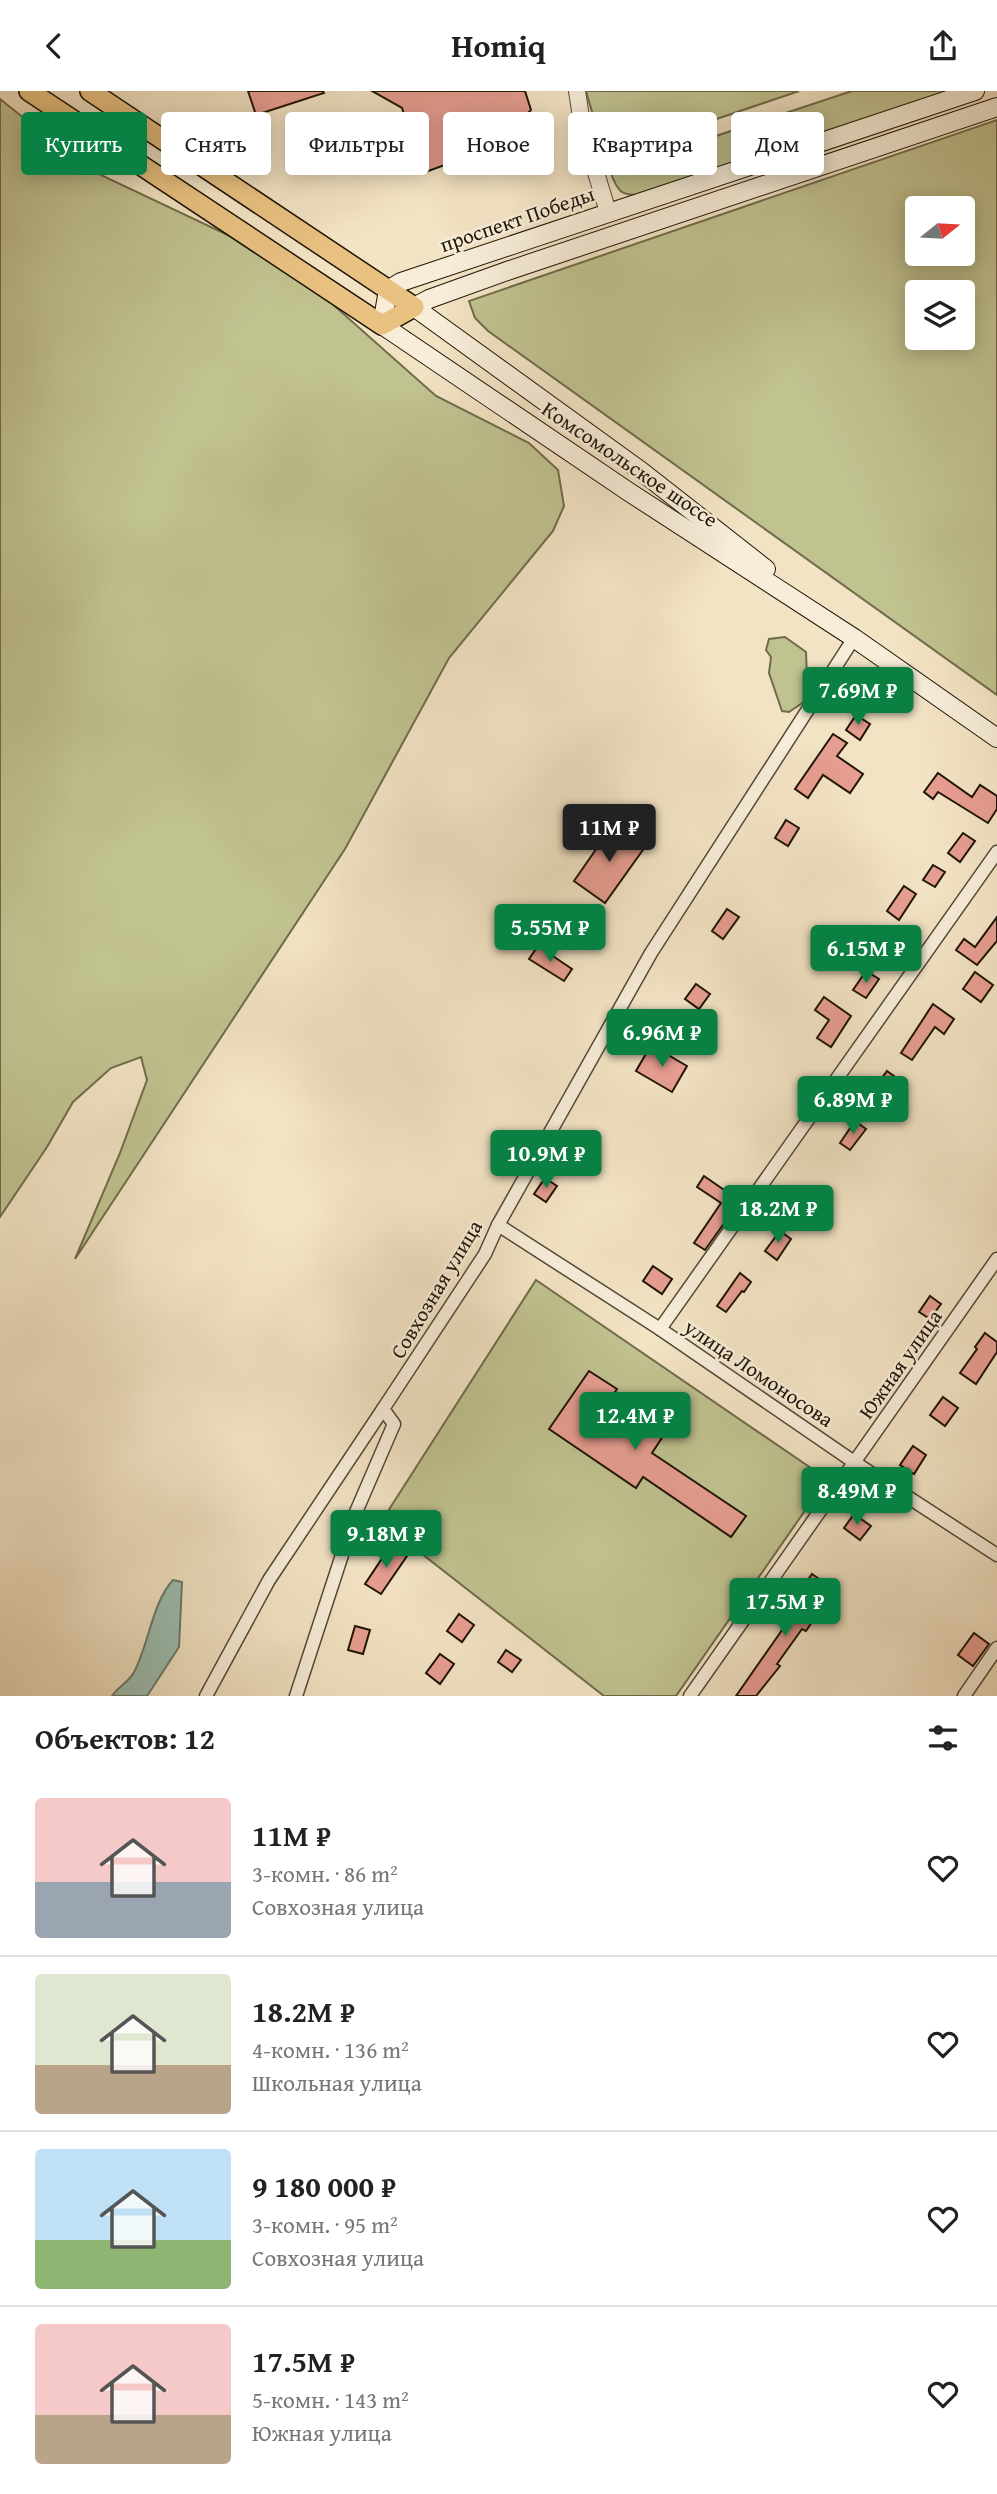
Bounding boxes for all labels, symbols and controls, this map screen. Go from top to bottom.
text: Homiq [451,22,546,69]
icon: back [35,27,73,65]
icon: share [924,27,962,65]
chip: Купить [21,112,147,175]
chip: Снять [161,112,271,175]
chip: Фильтры [285,112,429,175]
chip: Новое [443,112,554,175]
chip: Квартира [568,112,717,175]
chip: Дом [731,112,824,175]
street label: проспект Победы [436,178,599,260]
north arrow [905,196,975,266]
map controls [905,196,975,350]
button: layers [905,280,975,350]
street label: Комсомольское шоссе [536,393,724,535]
pin: 7.69M ₽ [793,667,923,727]
text: 7.69M ₽ [818,673,898,706]
pin: 11M ₽ [560,805,658,864]
text: 11M ₽ [579,810,639,843]
pin: 5.55M ₽ [485,905,615,964]
text: 5.55M ₽ [510,910,590,943]
pin: 6.15M ₽ [801,925,931,985]
text: 6.15M ₽ [826,931,906,964]
pin: 6.96M ₽ [597,1009,727,1069]
text: 6.96M ₽ [622,1015,702,1048]
pin: 6.89M ₽ [788,1077,918,1136]
text: 6.89M ₽ [813,1082,893,1115]
pin: 10.9M ₽ [481,1131,611,1190]
text: 10.9M ₽ [506,1136,586,1169]
pin: 18.2M ₽ [713,1185,843,1245]
text: 18.2M ₽ [738,1191,818,1224]
street label: Совхозная улица [382,1214,490,1364]
street label: Южная улица [851,1303,949,1425]
street label: улица Ломоносова [677,1311,840,1435]
pin: 12.4M ₽ [570,1393,700,1452]
text: 12.4M ₽ [595,1398,675,1431]
pin: 8.49M ₽ [792,1467,922,1527]
text: 8.49M ₽ [817,1473,897,1506]
pin: 9.18M ₽ [321,1511,451,1570]
text: 9.18M ₽ [346,1516,426,1549]
pin: 17.5M ₽ [720,1579,850,1638]
text: 17.5M ₽ [745,1584,825,1617]
text: Объектов: 12 [35,1716,215,1760]
icon: filters [924,1719,962,1757]
text: 11M ₽ [252,1813,331,1857]
icon: home [91,1826,175,1910]
icon: heart [924,1849,962,1887]
text: 3-комн. · 86 m² [252,1857,398,1890]
text: Совхозная улица [252,1890,424,1923]
text: 18.2M ₽ [252,1989,355,2033]
icon: home [91,2002,175,2086]
icon: heart [924,2025,962,2063]
text: 4-комн. · 136 m² [252,2033,409,2066]
text: Школьная улица [252,2066,422,2099]
text: 9 180 000 ₽ [252,2164,396,2208]
icon: home [91,2177,175,2261]
icon: heart [924,2200,962,2238]
text: 3-комн. · 95 m² [252,2208,398,2241]
text: Совхозная улица [252,2241,424,2274]
text: 17.5M ₽ [252,2339,355,2383]
icon: home [91,2352,175,2436]
icon: heart [924,2375,962,2413]
text: 5-комн. · 143 m² [252,2383,409,2416]
text: Южная улица [252,2416,392,2449]

